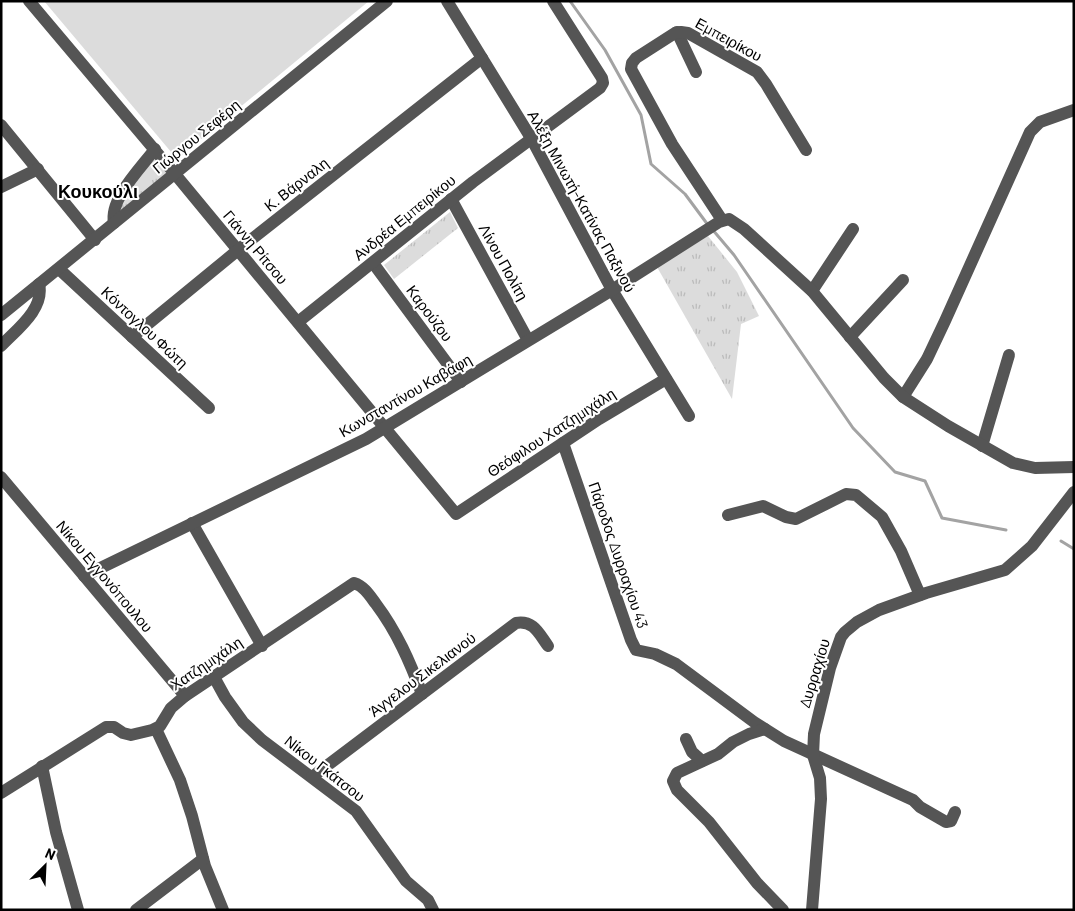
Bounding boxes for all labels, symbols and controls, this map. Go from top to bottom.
street label: Εμπειρίκου [692,13,766,65]
street label: Γιώργου Σεφέρη [149,95,243,177]
street label: Αλέξη Μινωτή-Κατίνας Παξινού [524,107,640,295]
street label: Κ. Βάρναλη [260,153,332,215]
street label: Ανδρέα Εμπειρίκου [349,170,459,264]
district label: Κουκούλι [58,180,138,202]
street label: Γιάννη Ρίτσου [220,206,292,288]
street label: Λίνου Πολίτη [476,221,532,303]
street label: Καρούζου [403,281,457,345]
street label: Κόντογλου Φώτη [98,282,192,372]
street label: Κωνσταντίνου Καβάφη [335,350,475,440]
street label: Θεόφιλου Χατζημιχάλη [484,384,618,480]
street label: Πάροδος Δυρραχίου 43 [585,479,653,631]
street label: Νίκου Εγγονόπουλου [53,516,157,636]
street label: Άγγελου Σικελιανού [365,628,479,720]
street label: Χατζημιχάλη [167,632,245,694]
street label: Δυρραχίου [795,636,833,710]
street label: Νίκου Γκάτσου [281,731,369,805]
north arrow [20,841,70,891]
text: N [43,844,58,863]

